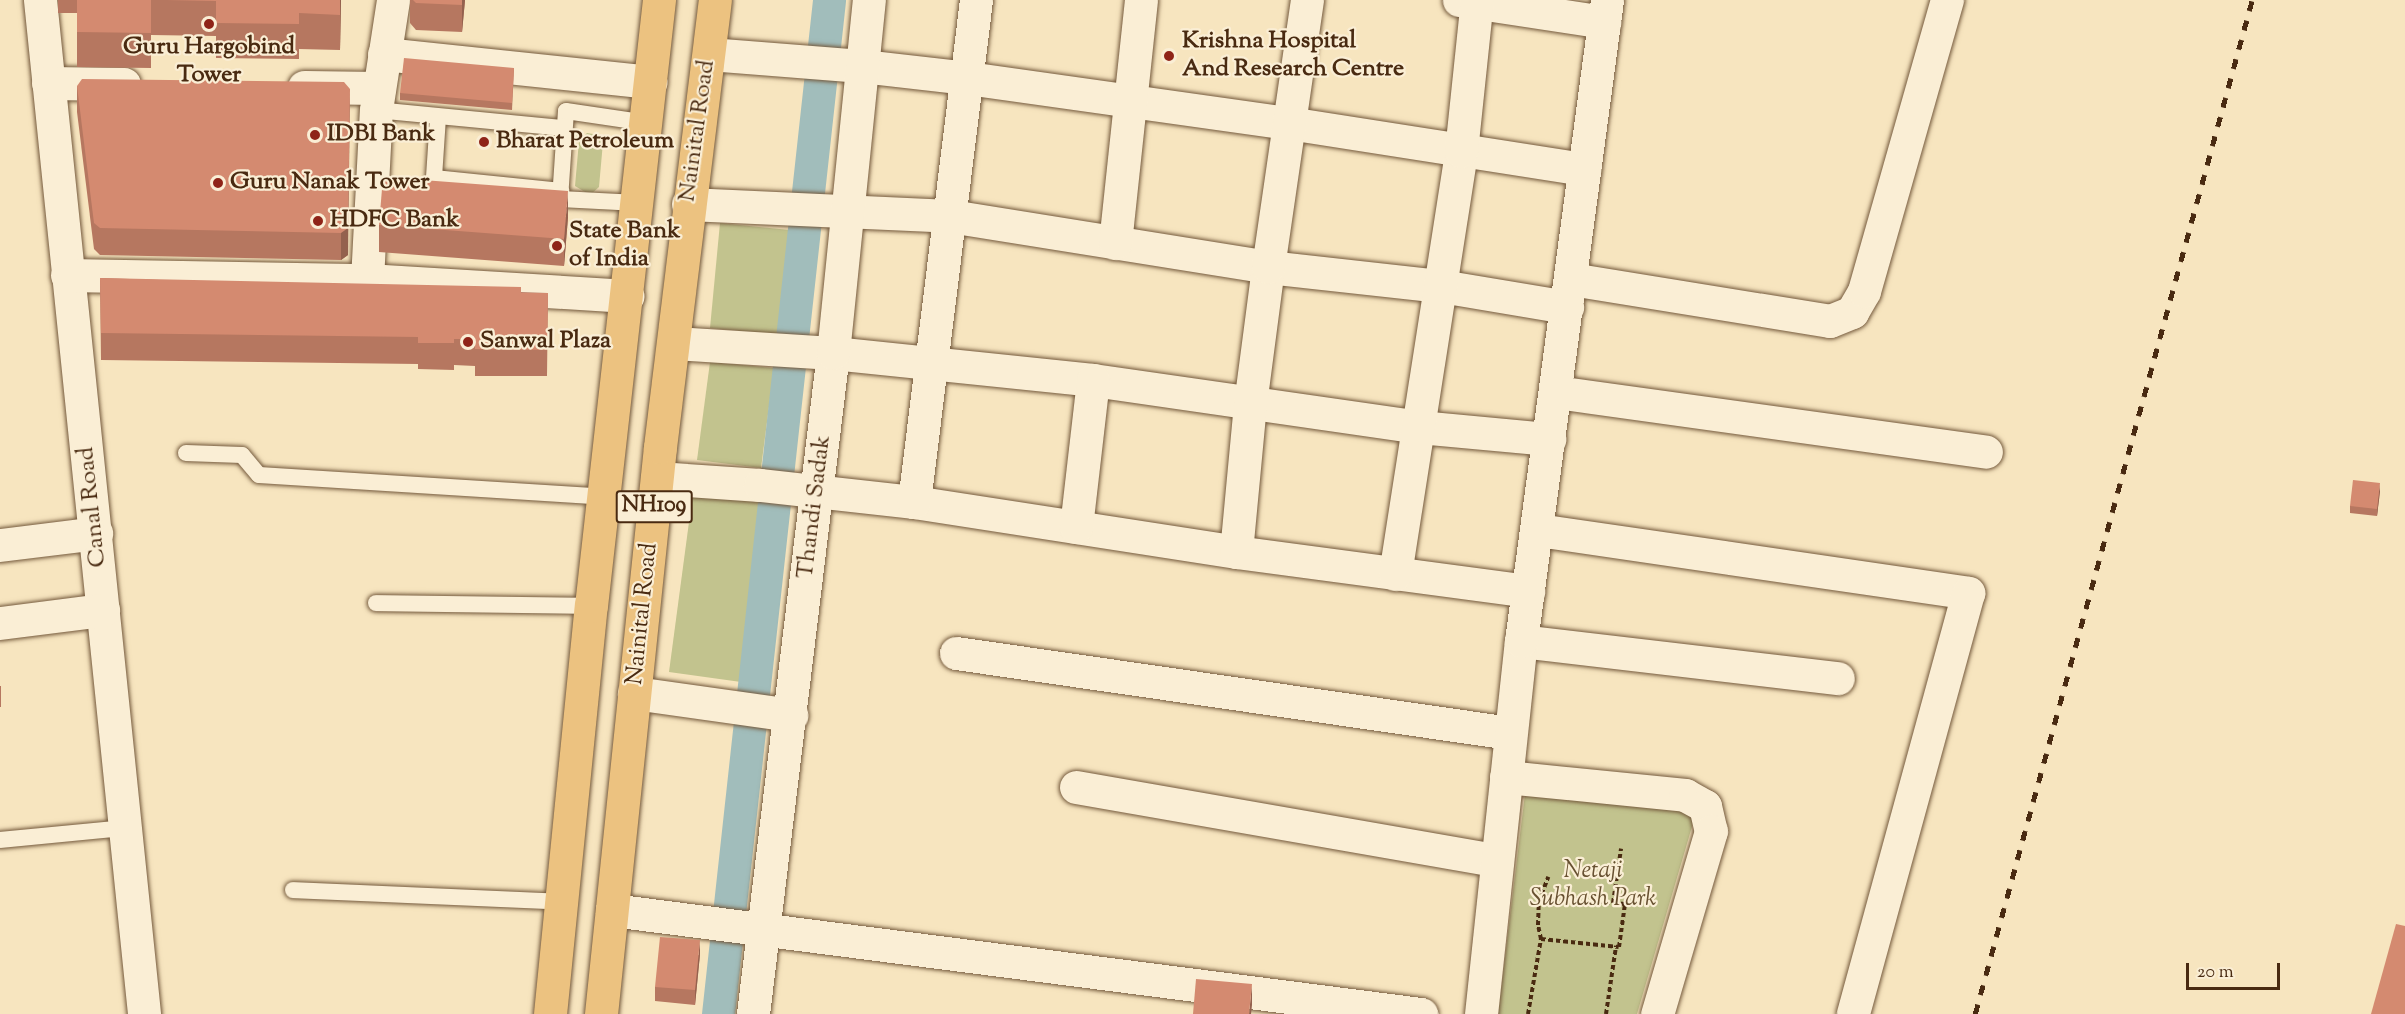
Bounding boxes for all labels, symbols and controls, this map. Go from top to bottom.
marker: Guru Hargobind Tower [202,17,216,31]
place label: Krishna Hospital And Research Centre [1182,28,1404,84]
place label: Guru Hargobind Tower [123,34,295,90]
marker: Krishna Hospital And Research Centre [1160,47,1178,65]
street label: Nainital Road [674,58,722,204]
place label: IDBI Bank [327,121,435,149]
marker: IDBI Bank [308,128,322,142]
place label: Bharat Petroleum [496,128,674,156]
marker: Bharat Petroleum [477,135,491,149]
place label: Guru Nanak Tower [230,169,430,197]
marker: Guru Nanak Tower [211,176,225,190]
place label: HDFC Bank [330,207,459,235]
marker: HDFC Bank [311,214,325,228]
place label: State Bank of India [569,218,680,274]
marker: State Bank of India [550,239,564,253]
place label: Sanwal Plaza [480,328,611,356]
marker: Sanwal Plaza [461,335,475,349]
street label: Thandi Sadak [792,434,838,580]
street label: Canal Road [72,445,114,569]
road number: NH109 [615,488,693,526]
street label: Nainital Road [621,541,665,687]
park label: Netaji Subhash Park [1530,858,1656,914]
scale bar [2189,951,2284,989]
text: 20 m [2197,960,2234,986]

